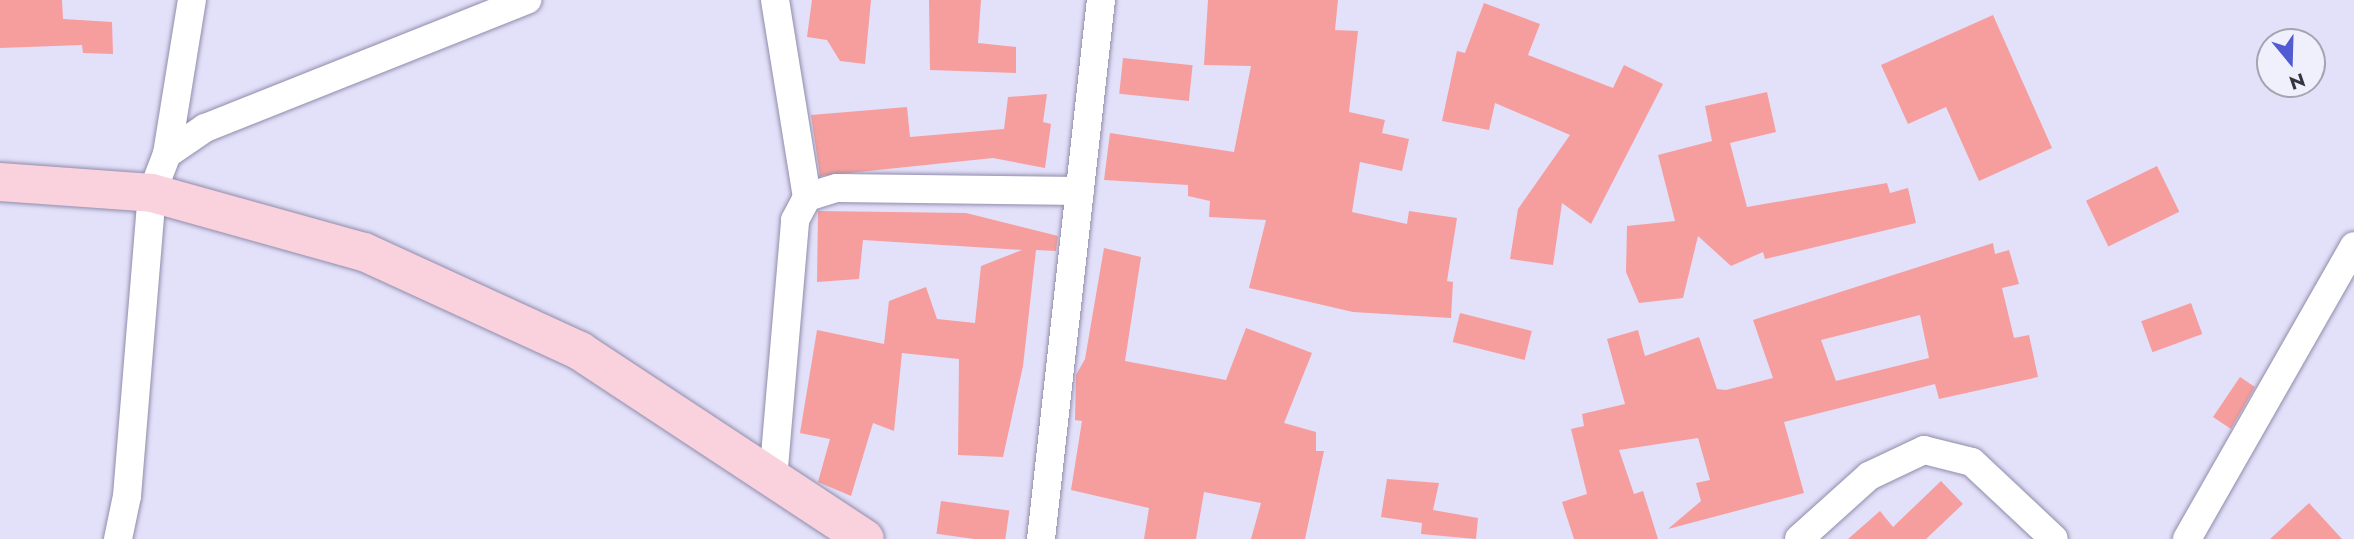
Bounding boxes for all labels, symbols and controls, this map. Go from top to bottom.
north arrow [2256,28,2326,98]
text: N [2286,66,2309,97]

